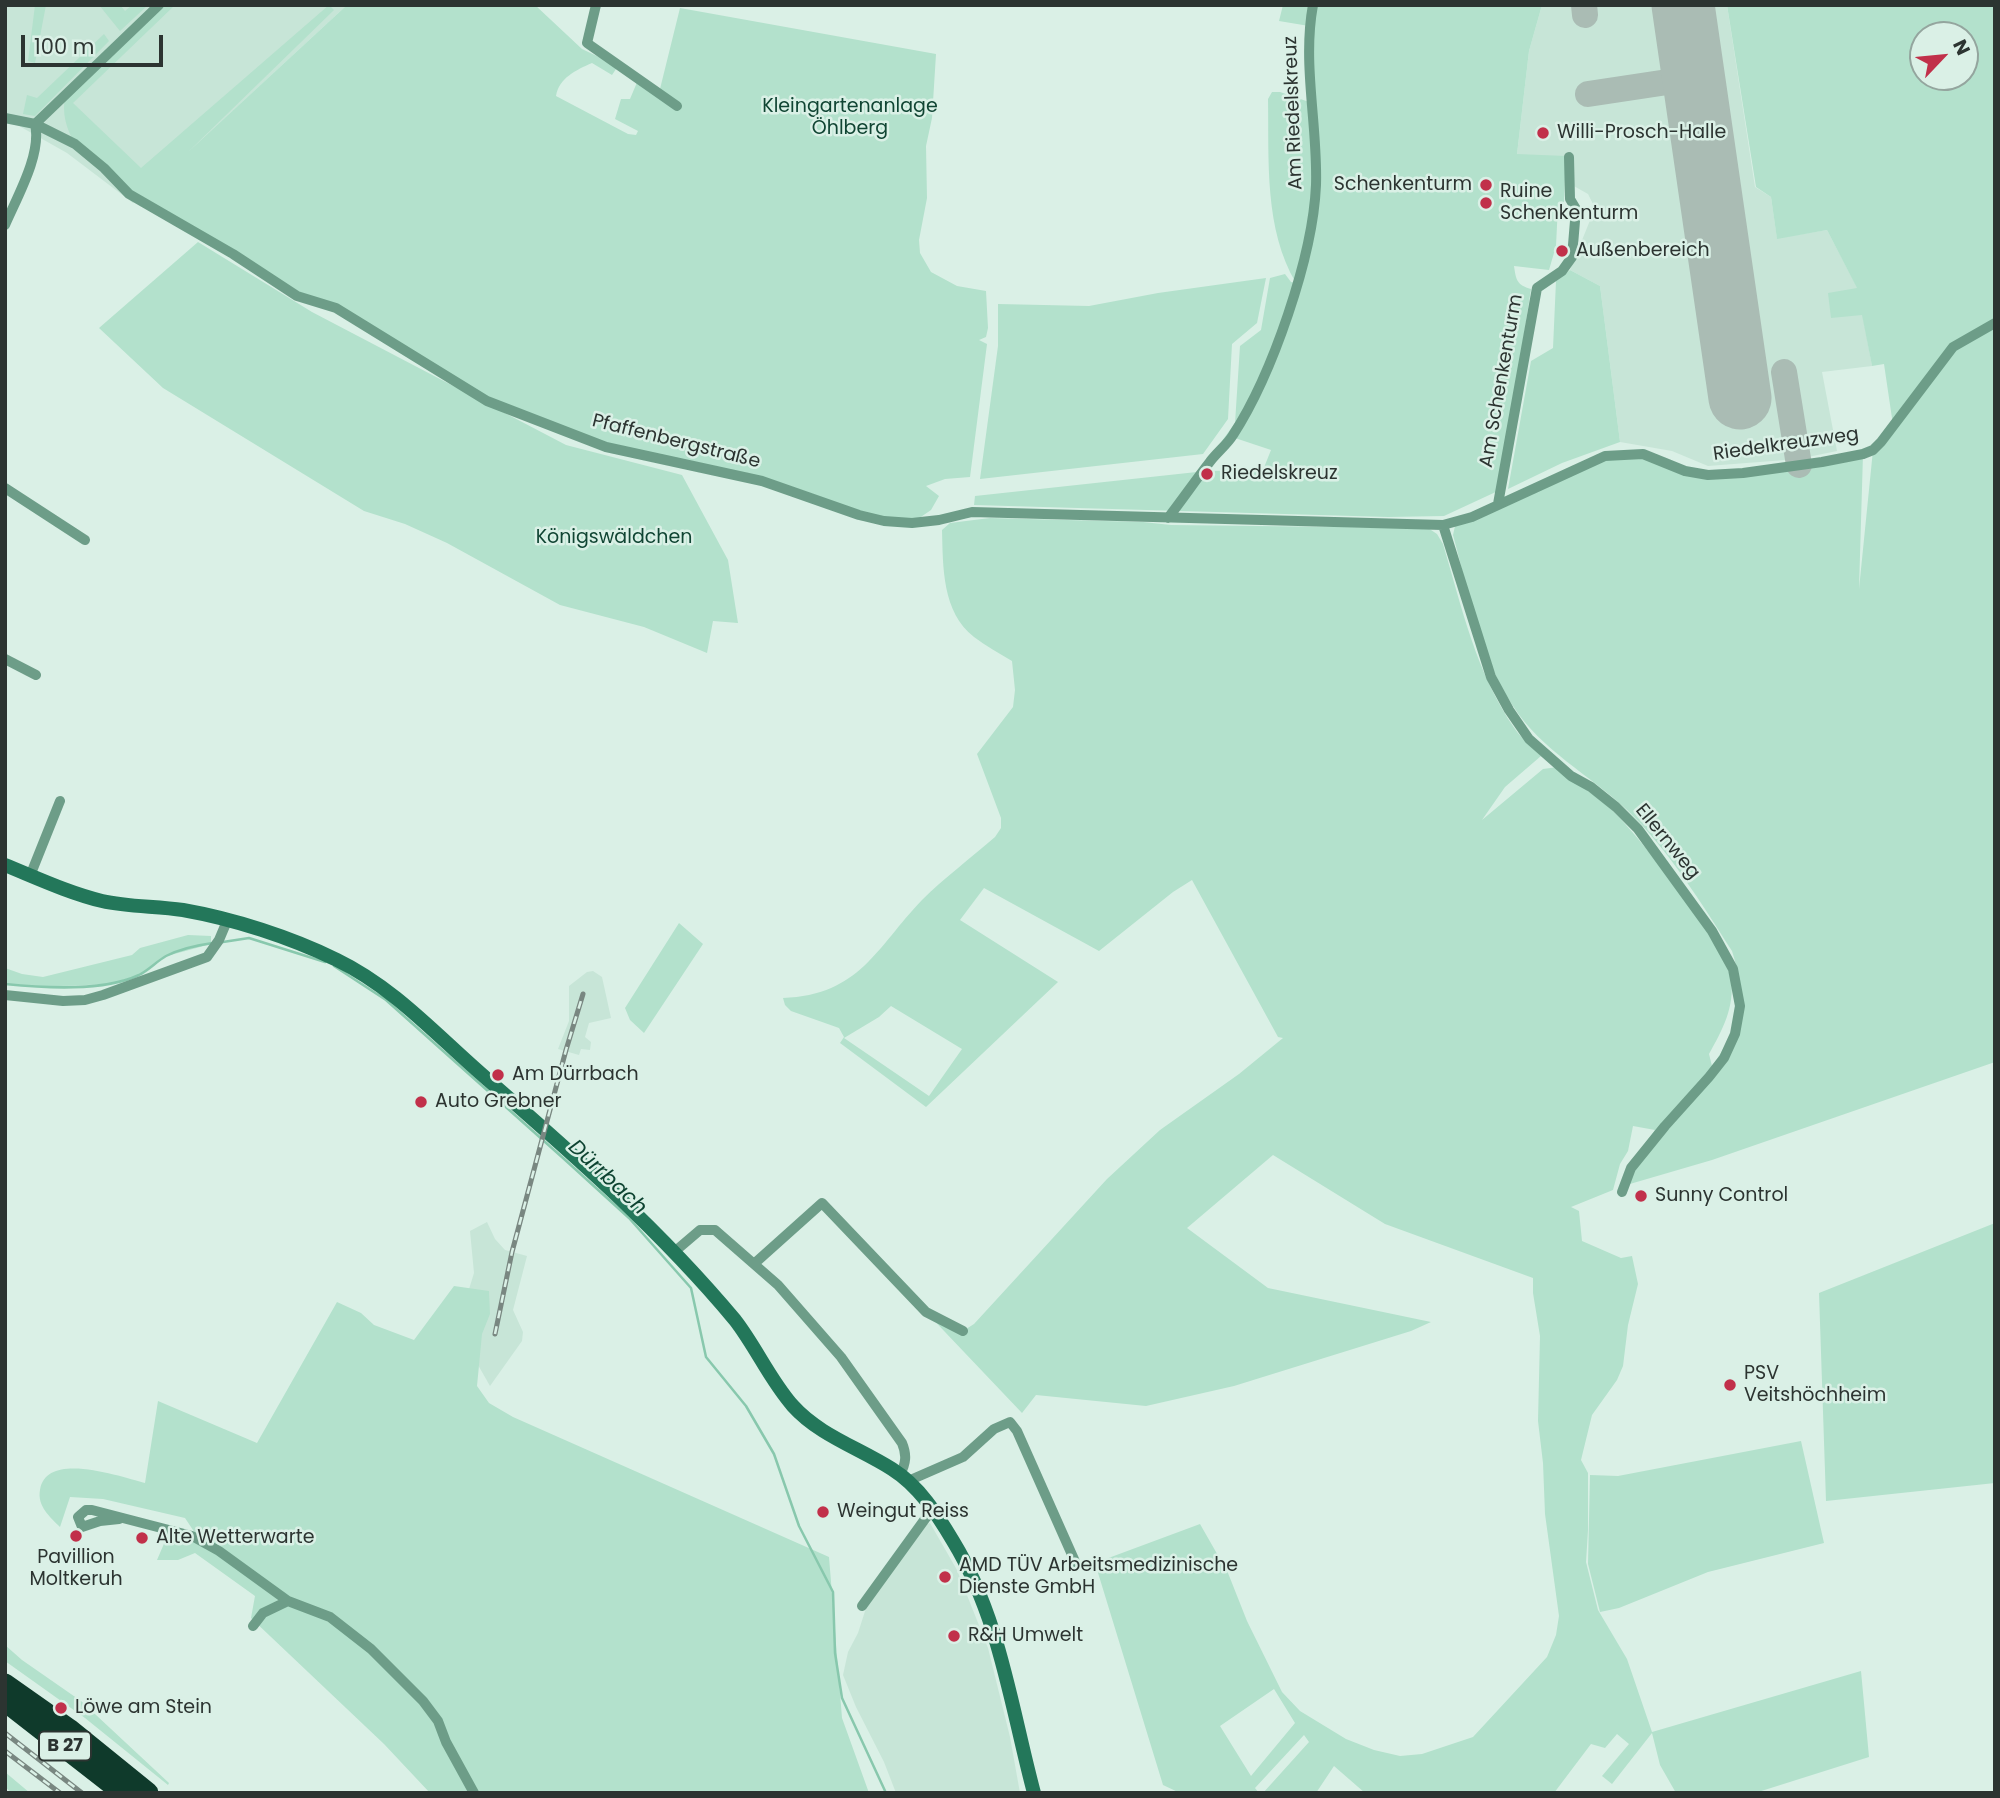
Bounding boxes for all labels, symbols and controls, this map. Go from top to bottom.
scale bar [24,21,166,65]
north arrow [1909,21,1979,91]
text: 100 m [34,32,94,61]
text: N [1946,35,1977,60]
street label: Am Riedelskreuz [1280,36,1308,190]
park label: Kleingartenanlage Öhlberg [762,96,938,140]
place label: Willi-Prosch-Halle [1557,122,1726,144]
marker: Willi-Prosch-Halle [1535,125,1551,141]
place label: Schenkenturm [1334,174,1472,196]
marker: Schenkenturm [1478,177,1494,193]
place label: Ruine Schenkenturm [1500,181,1638,225]
marker: Ruine Schenkenturm [1478,195,1494,211]
place label: Außenbereich [1576,240,1710,262]
marker: Außenbereich [1554,243,1570,259]
street label: Am Schenkenturm [1476,293,1528,469]
street label: Pfaffenbergstraße [590,410,762,474]
street label: Riedelkreuzweg [1712,423,1860,467]
place label: Riedelskreuz [1221,463,1338,485]
marker: Riedelskreuz [1199,466,1215,482]
park label: Königswäldchen [536,527,692,549]
street label: Ellernweg [1630,800,1704,884]
place label: Am Dürrbach [512,1064,639,1086]
marker: Am Dürrbach [490,1067,506,1083]
place label: Auto Grebner [435,1091,562,1113]
marker: Auto Grebner [413,1094,429,1110]
water label: Dürrbach [562,1135,652,1221]
place label: Sunny Control [1655,1185,1788,1207]
marker: Sunny Control [1633,1188,1649,1204]
place label: PSV Veitshöchheim [1744,1363,1886,1407]
marker: PSV Veitshöchheim [1722,1377,1738,1393]
place label: Weingut Reiss [837,1501,969,1523]
marker: Weingut Reiss [815,1504,831,1520]
place label: Alte Wetterwarte [156,1527,314,1549]
marker: Pavillion Moltkeruh [68,1528,84,1544]
marker: Alte Wetterwarte [134,1530,150,1546]
place label: Pavillion Moltkeruh [29,1547,123,1591]
place label: AMD TÜV Arbeitsmedizinische Dienste GmbH [959,1555,1238,1599]
marker: AMD TÜV Arbeitsmedizinische Dienste GmbH [937,1569,953,1585]
place label: R&H Umwelt [968,1625,1083,1647]
marker: R&H Umwelt [946,1628,962,1644]
place label: Löwe am Stein [75,1697,212,1719]
marker: Löwe am Stein [53,1700,69,1716]
road number: B 27 [39,1731,91,1760]

